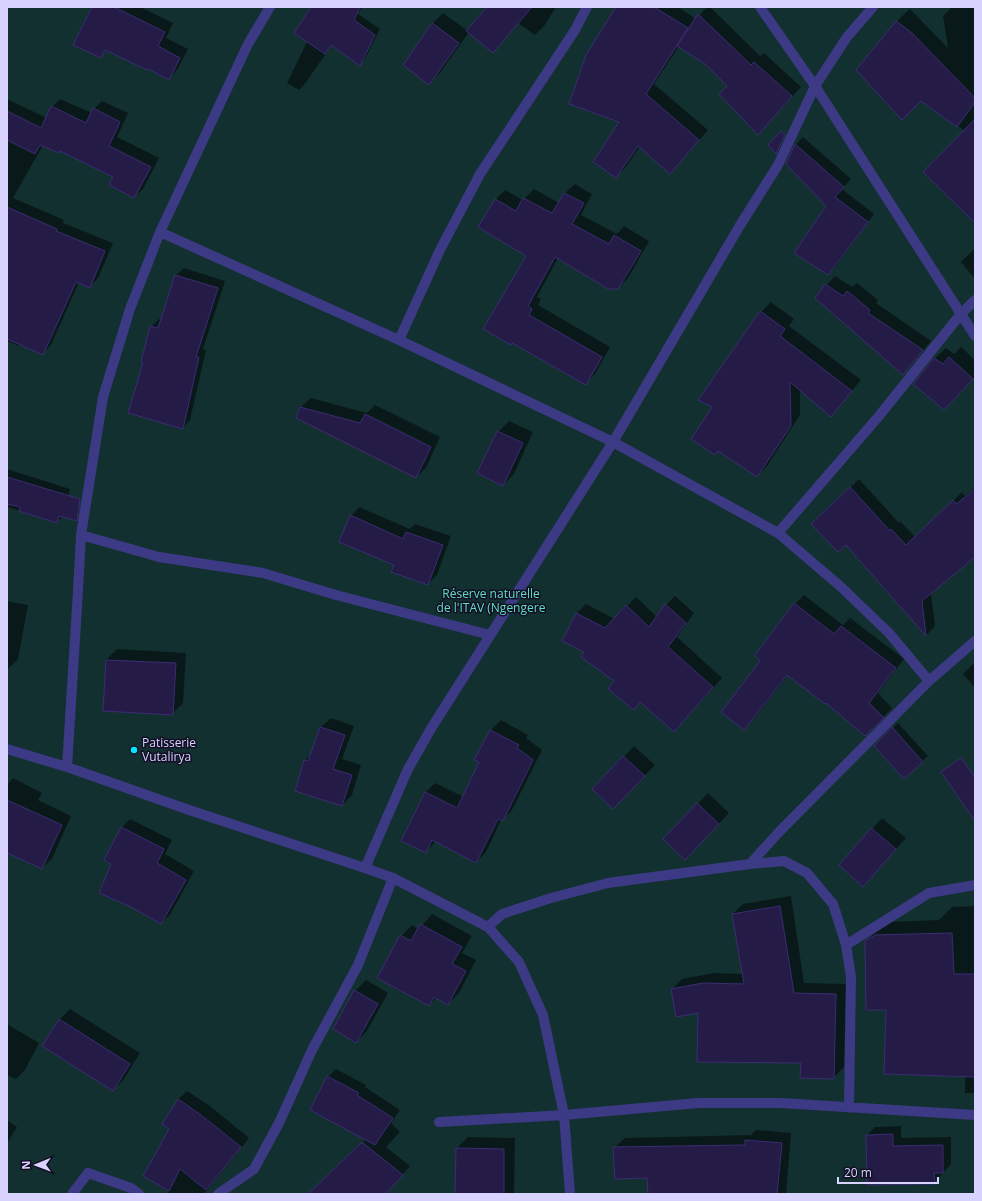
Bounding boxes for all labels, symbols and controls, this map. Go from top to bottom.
park label: Réserve naturelle de l'ITAV (Ngengere [437,585,546,616]
place label: Patisserie Vutalirya [142,734,196,765]
marker: Patisserie Vutalirya [129,745,139,755]
north arrow [16,1145,56,1185]
scale bar [838,1159,938,1185]
text: N [18,1161,33,1170]
text: 20 m [844,1164,872,1181]

